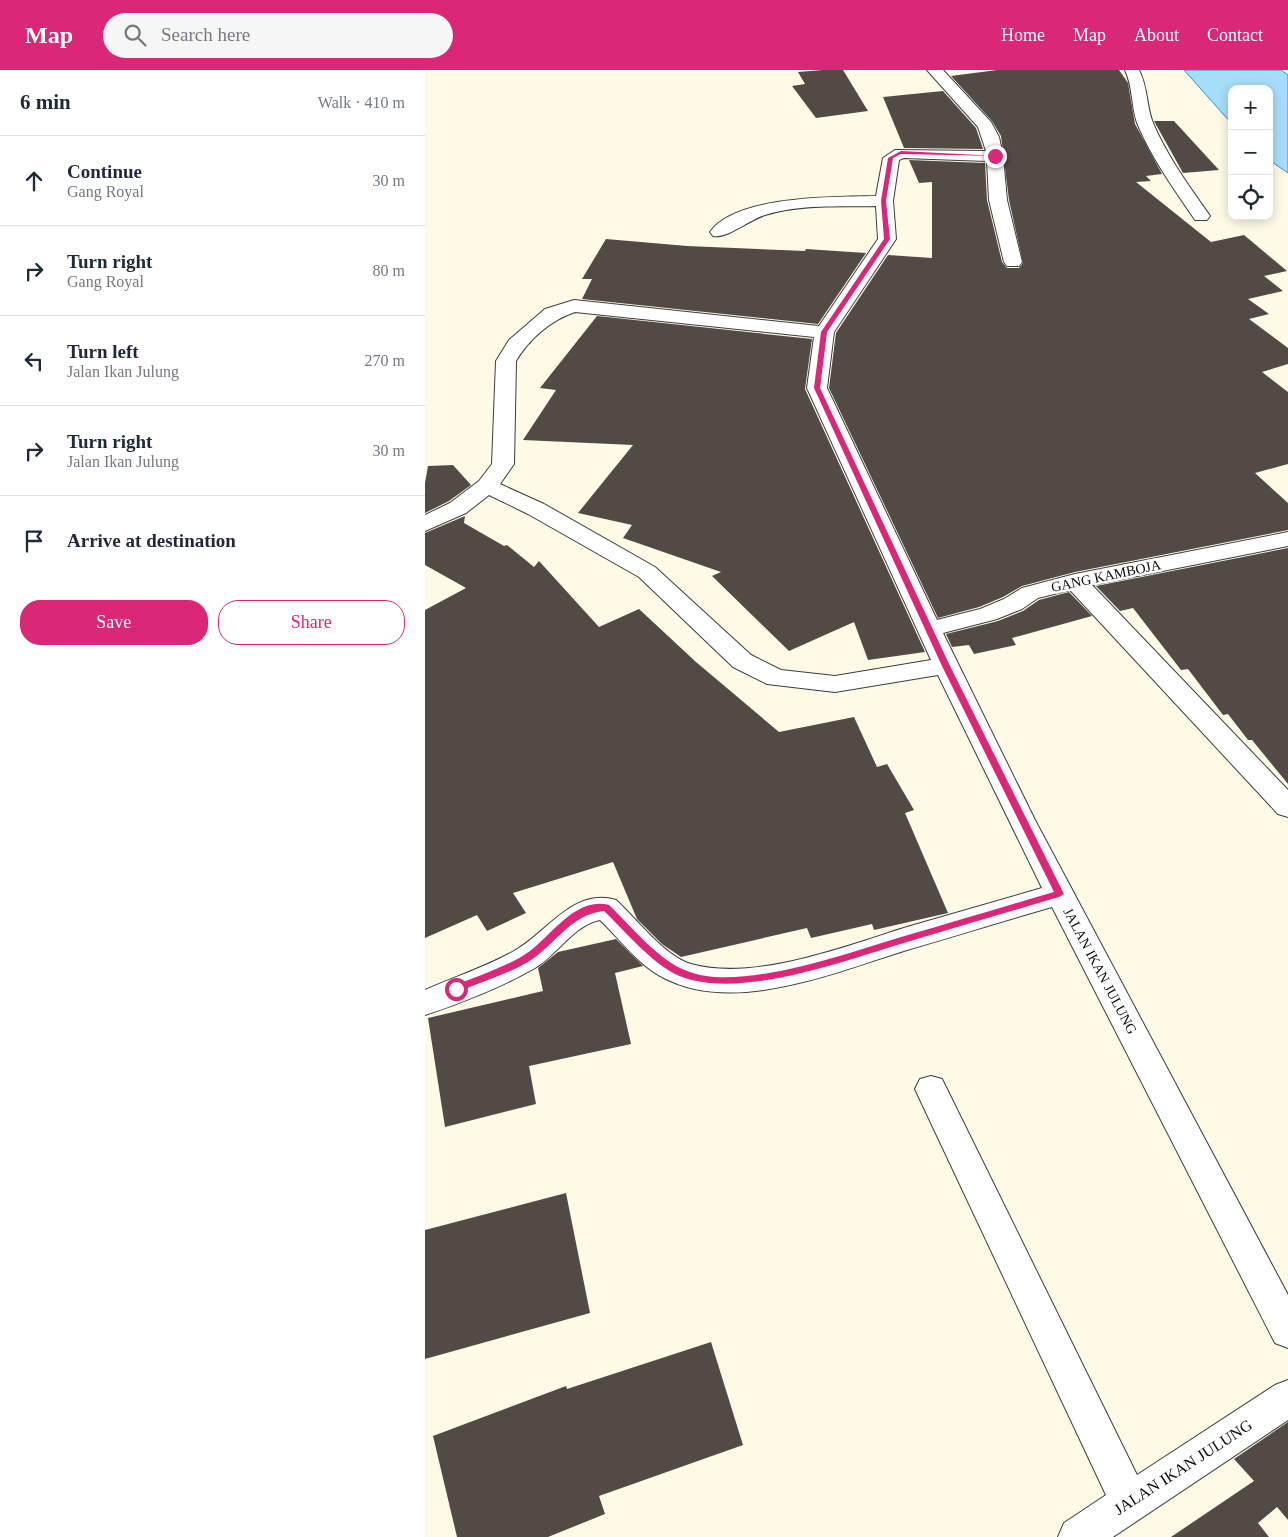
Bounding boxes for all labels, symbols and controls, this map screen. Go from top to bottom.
search box [103,13,453,58]
icon: search [121,21,149,49]
text: Map [25,22,73,48]
text: Search here [161,24,250,45]
text: Home [1001,25,1045,45]
text: Map [1073,25,1106,45]
text: About [1134,25,1179,45]
text: Contact [1207,25,1263,45]
map controls [1228,85,1273,220]
button: + [1228,85,1273,130]
text: 6 min [20,90,71,114]
text: Walk · 410 m [318,94,405,111]
button: − [1228,130,1273,175]
route end [984,145,1007,168]
text: Continue [67,161,142,182]
icon: ahead [20,167,48,195]
text: 30 m [373,172,405,189]
button: locate [1228,175,1273,220]
text: Gang Royal [67,183,144,200]
text: Turn right [67,251,152,272]
icon: right [20,257,48,285]
text: 80 m [373,262,405,279]
text: Gang Royal [67,273,144,290]
text: Turn left [67,341,139,362]
icon: left [20,347,48,375]
text: 270 m [365,352,405,369]
text: Jalan Ikan Julung [67,363,179,380]
text: Turn right [67,431,152,452]
icon: right [20,437,48,465]
text: 30 m [373,442,405,459]
text: Jalan Ikan Julung [67,453,179,470]
icon: arrive [20,527,48,555]
text: Arrive at destination [67,530,236,551]
street label: GANG KAMBOJA [1050,557,1163,595]
button: Save [20,600,208,645]
button: Share [218,600,405,645]
street label: JALAN IKAN JULUNG [1060,905,1140,1037]
route start [445,978,468,1001]
street label: JALAN IKAN JULUNG [1111,1416,1255,1518]

